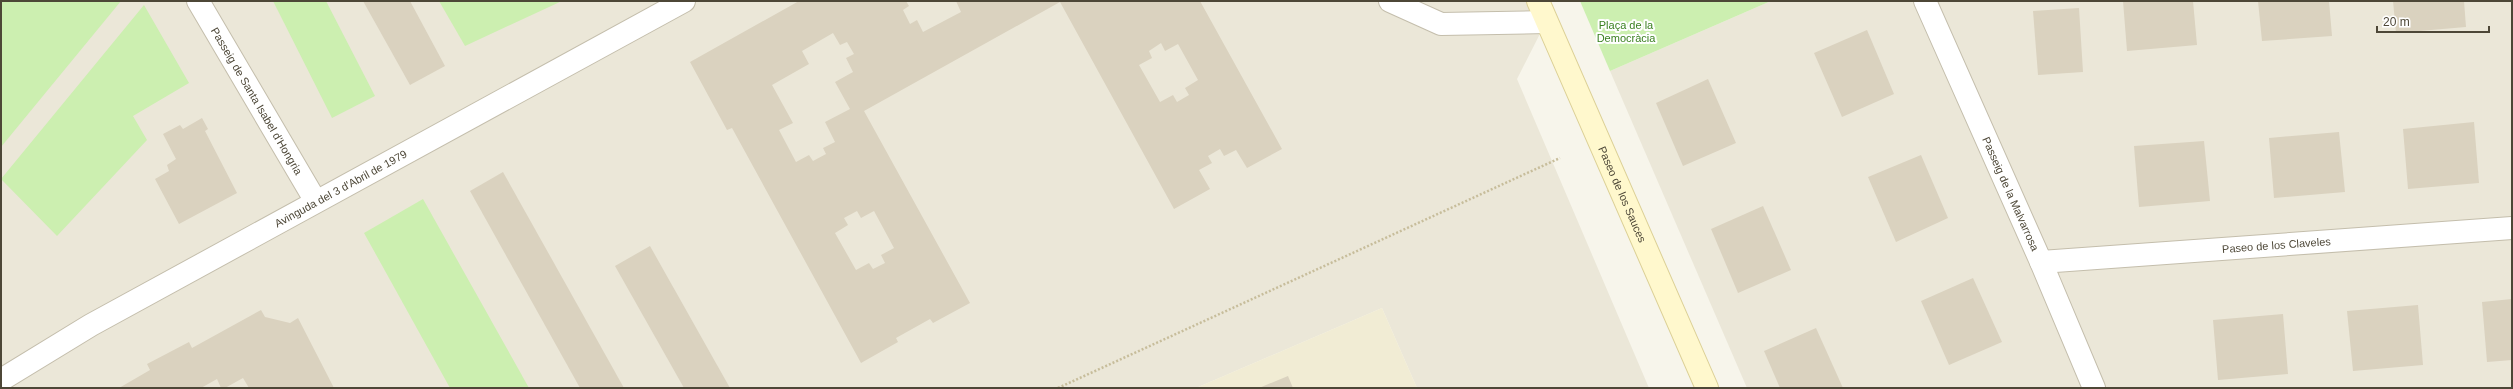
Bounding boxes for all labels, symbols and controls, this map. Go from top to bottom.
scale bar [2377,8,2489,34]
text: 20 m [2383,15,2410,29]
park label: Plaça de la Democràcia [1597,19,1656,44]
street label: Passeig de Santa Isabel d'Hongria [209,25,305,177]
street label: Passeig de la Malvarrosa [1980,135,2042,254]
street label: Paseo de los Sauces [1596,145,1649,245]
street label: Avinguda del 3 d'Abril de 1979 [272,148,409,230]
street label: Paseo de los Claveles [2222,235,2332,255]

